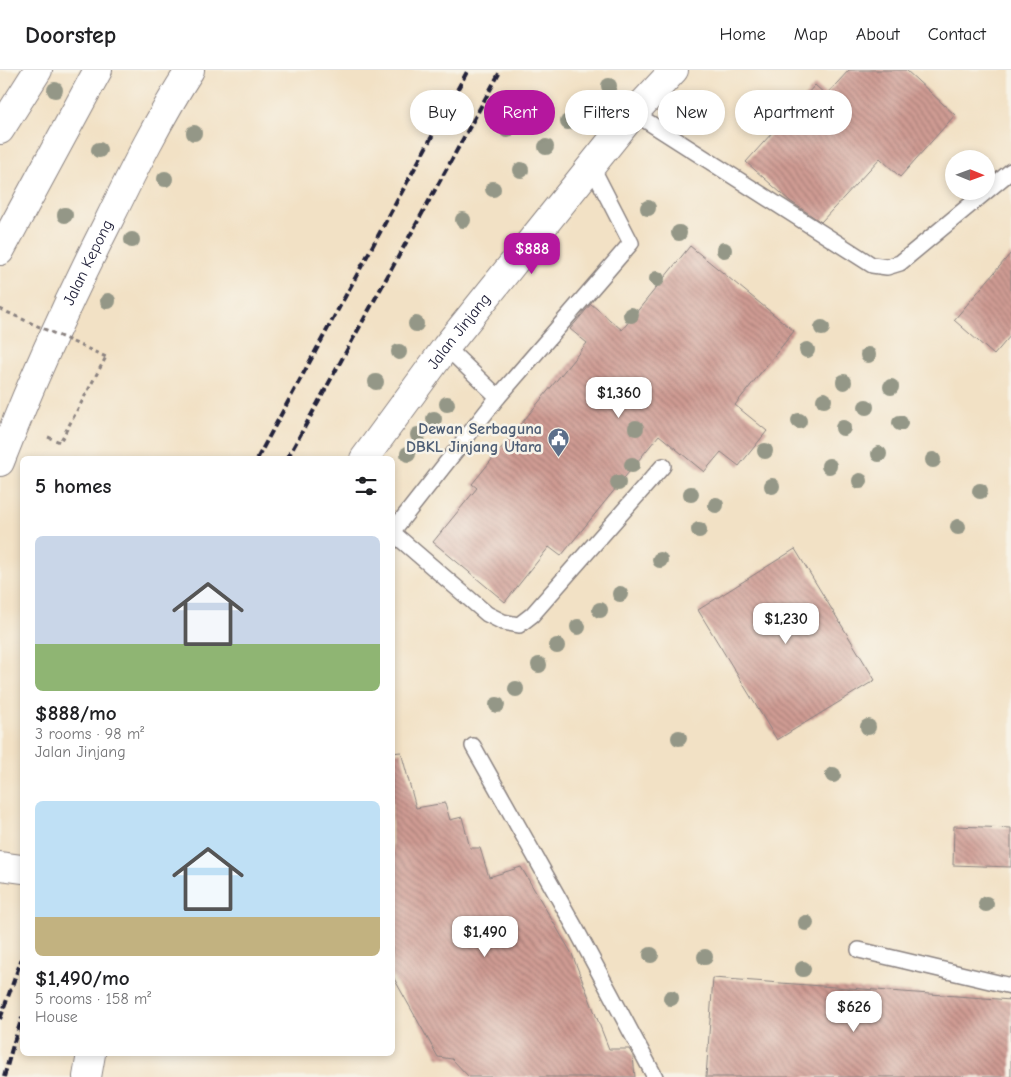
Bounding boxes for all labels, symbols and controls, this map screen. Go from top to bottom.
text: Doorstep [25,21,116,49]
text: Home [719,24,766,45]
text: Map [794,24,828,45]
text: About [856,24,900,45]
text: Contact [928,24,986,45]
chip: Buy [410,90,474,135]
chip: Rent [484,90,555,135]
chip: Filters [565,90,648,135]
chip: New [658,90,725,135]
chip: Apartment [735,90,852,135]
north arrow [945,150,995,200]
map controls [945,150,995,200]
street label: Jalan Kepong [60,217,117,308]
pin: $888 [502,232,562,275]
text: $888 [515,240,549,258]
street label: Jalan Jinjang [424,290,494,373]
pin: $1,360 [578,376,660,419]
text: $1,360 [597,384,641,402]
place label: Dewan Serbaguna DBKL Jinjang Utara [406,420,542,456]
public building icon: Dewan Serbaguna DBKL Jinjang Utara [546,426,570,457]
icon: filters [352,472,380,500]
text: 5 homes [35,474,112,498]
icon: home [163,569,253,659]
pin: $1,230 [745,602,827,645]
text: $1,230 [764,610,808,628]
text: $888/mo [35,701,117,725]
text: 3 rooms · 98 m² [35,725,144,743]
text: Jalan Jinjang [35,743,126,761]
icon: home [163,834,253,924]
pin: $1,490 [444,916,526,958]
text: $1,490 [463,923,507,941]
text: $1,490/mo [35,966,130,990]
text: 5 rooms · 158 m² [35,990,151,1008]
pin: $626 [824,990,884,1033]
text: $626 [837,998,871,1016]
text: House [35,1008,78,1026]

